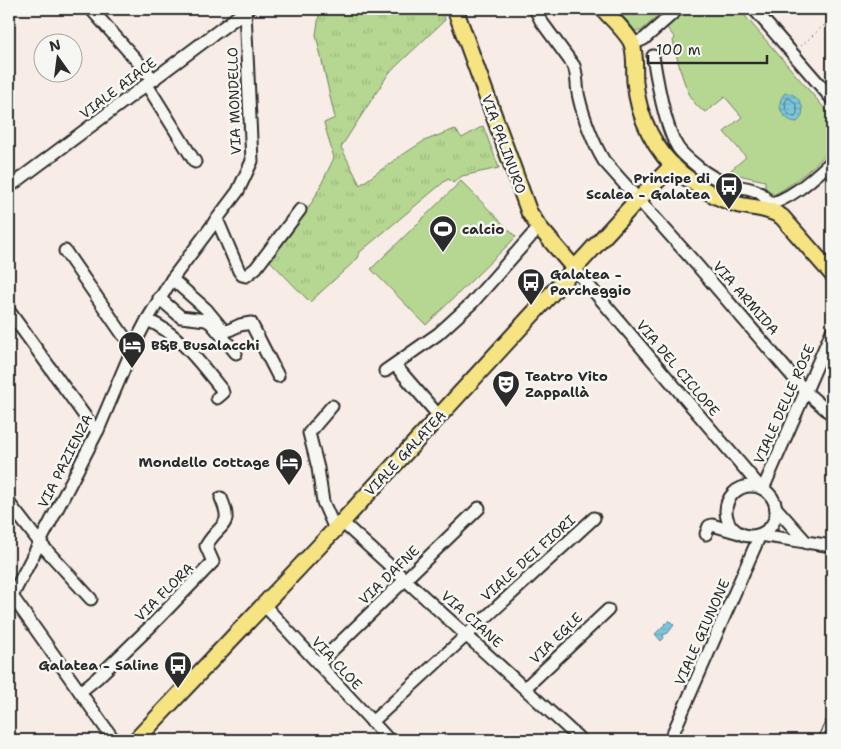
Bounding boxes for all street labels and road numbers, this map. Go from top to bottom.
street label: VIA MONDELLO [223,47,245,155]
street label: VIALE AIACE [76,53,160,123]
street label: VIA PALINURO [478,92,530,196]
street label: VIA ARMIDA [709,257,783,339]
street label: VIA DEL CICLOPE [632,316,724,420]
street label: VIALE DELLE ROSE [750,341,819,467]
street label: VIALE GALATEA [361,406,449,500]
street label: VIA PAZIENZA [34,411,96,511]
street label: VIALE DEI FIORI [477,511,579,605]
street label: VIA DAFNE [355,541,423,608]
street label: VIA FLORA [131,559,197,625]
street label: VIALE GIUNONE [670,576,734,688]
street label: VIA CIANE [437,587,507,652]
street label: VIA EGLE [526,608,586,668]
street label: VIA CLOE [308,633,366,693]

